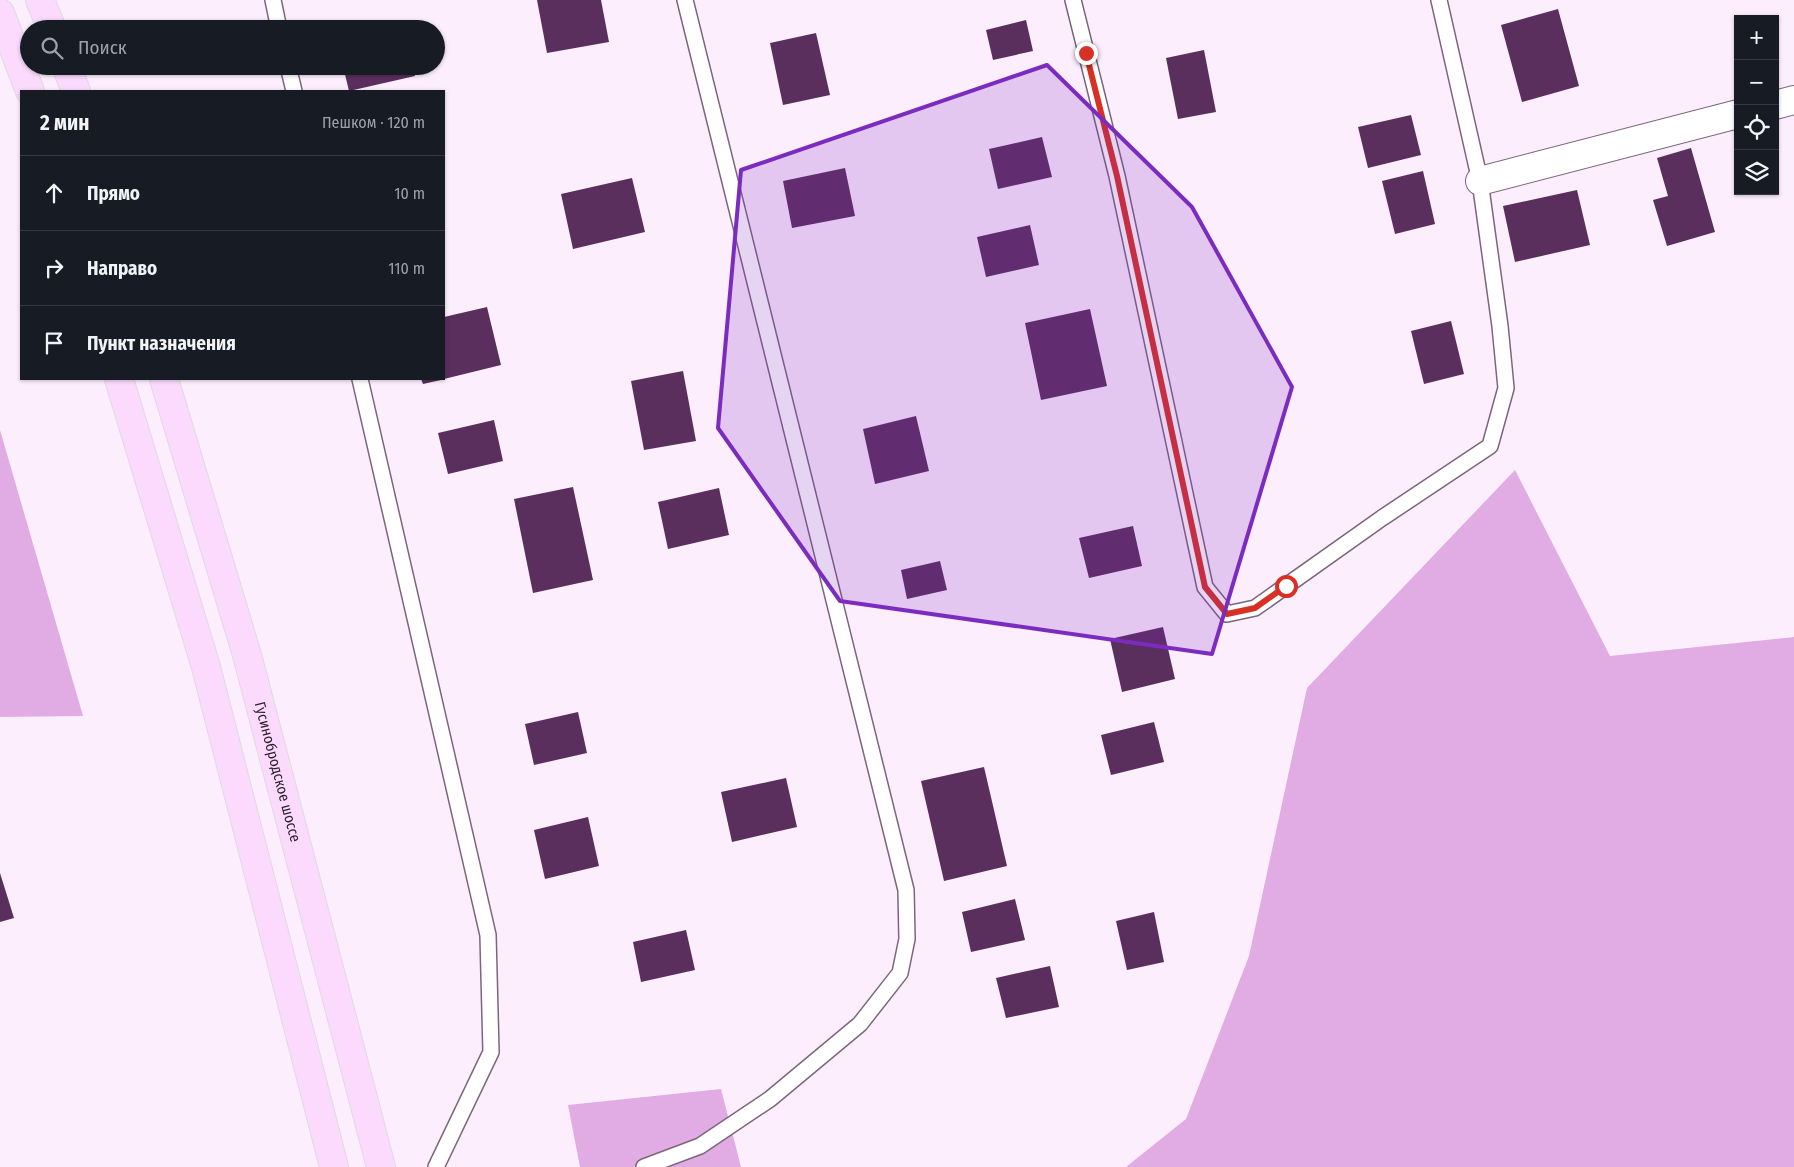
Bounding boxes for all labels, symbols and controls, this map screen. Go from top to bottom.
map controls [1734,15,1779,195]
button: + [1734,15,1779,60]
search box [20,20,445,75]
icon: search [38,34,66,62]
text: Поиск [78,36,127,59]
route end [1075,42,1098,65]
button: − [1734,60,1779,105]
button: locate [1734,105,1779,150]
text: 2 мин [40,110,89,136]
text: Пешком · 120 m [322,113,425,132]
button: layers [1734,150,1779,195]
icon: ahead [40,179,68,207]
text: Прямо [87,182,140,205]
text: 10 m [394,184,425,203]
icon: right [40,254,68,282]
text: Направо [87,257,157,280]
text: 110 m [388,259,425,278]
icon: arrive [40,329,68,357]
text: Пункт назначения [87,332,236,355]
route start [1275,575,1298,598]
street label: Гусинобродское шоссе [251,700,305,844]

